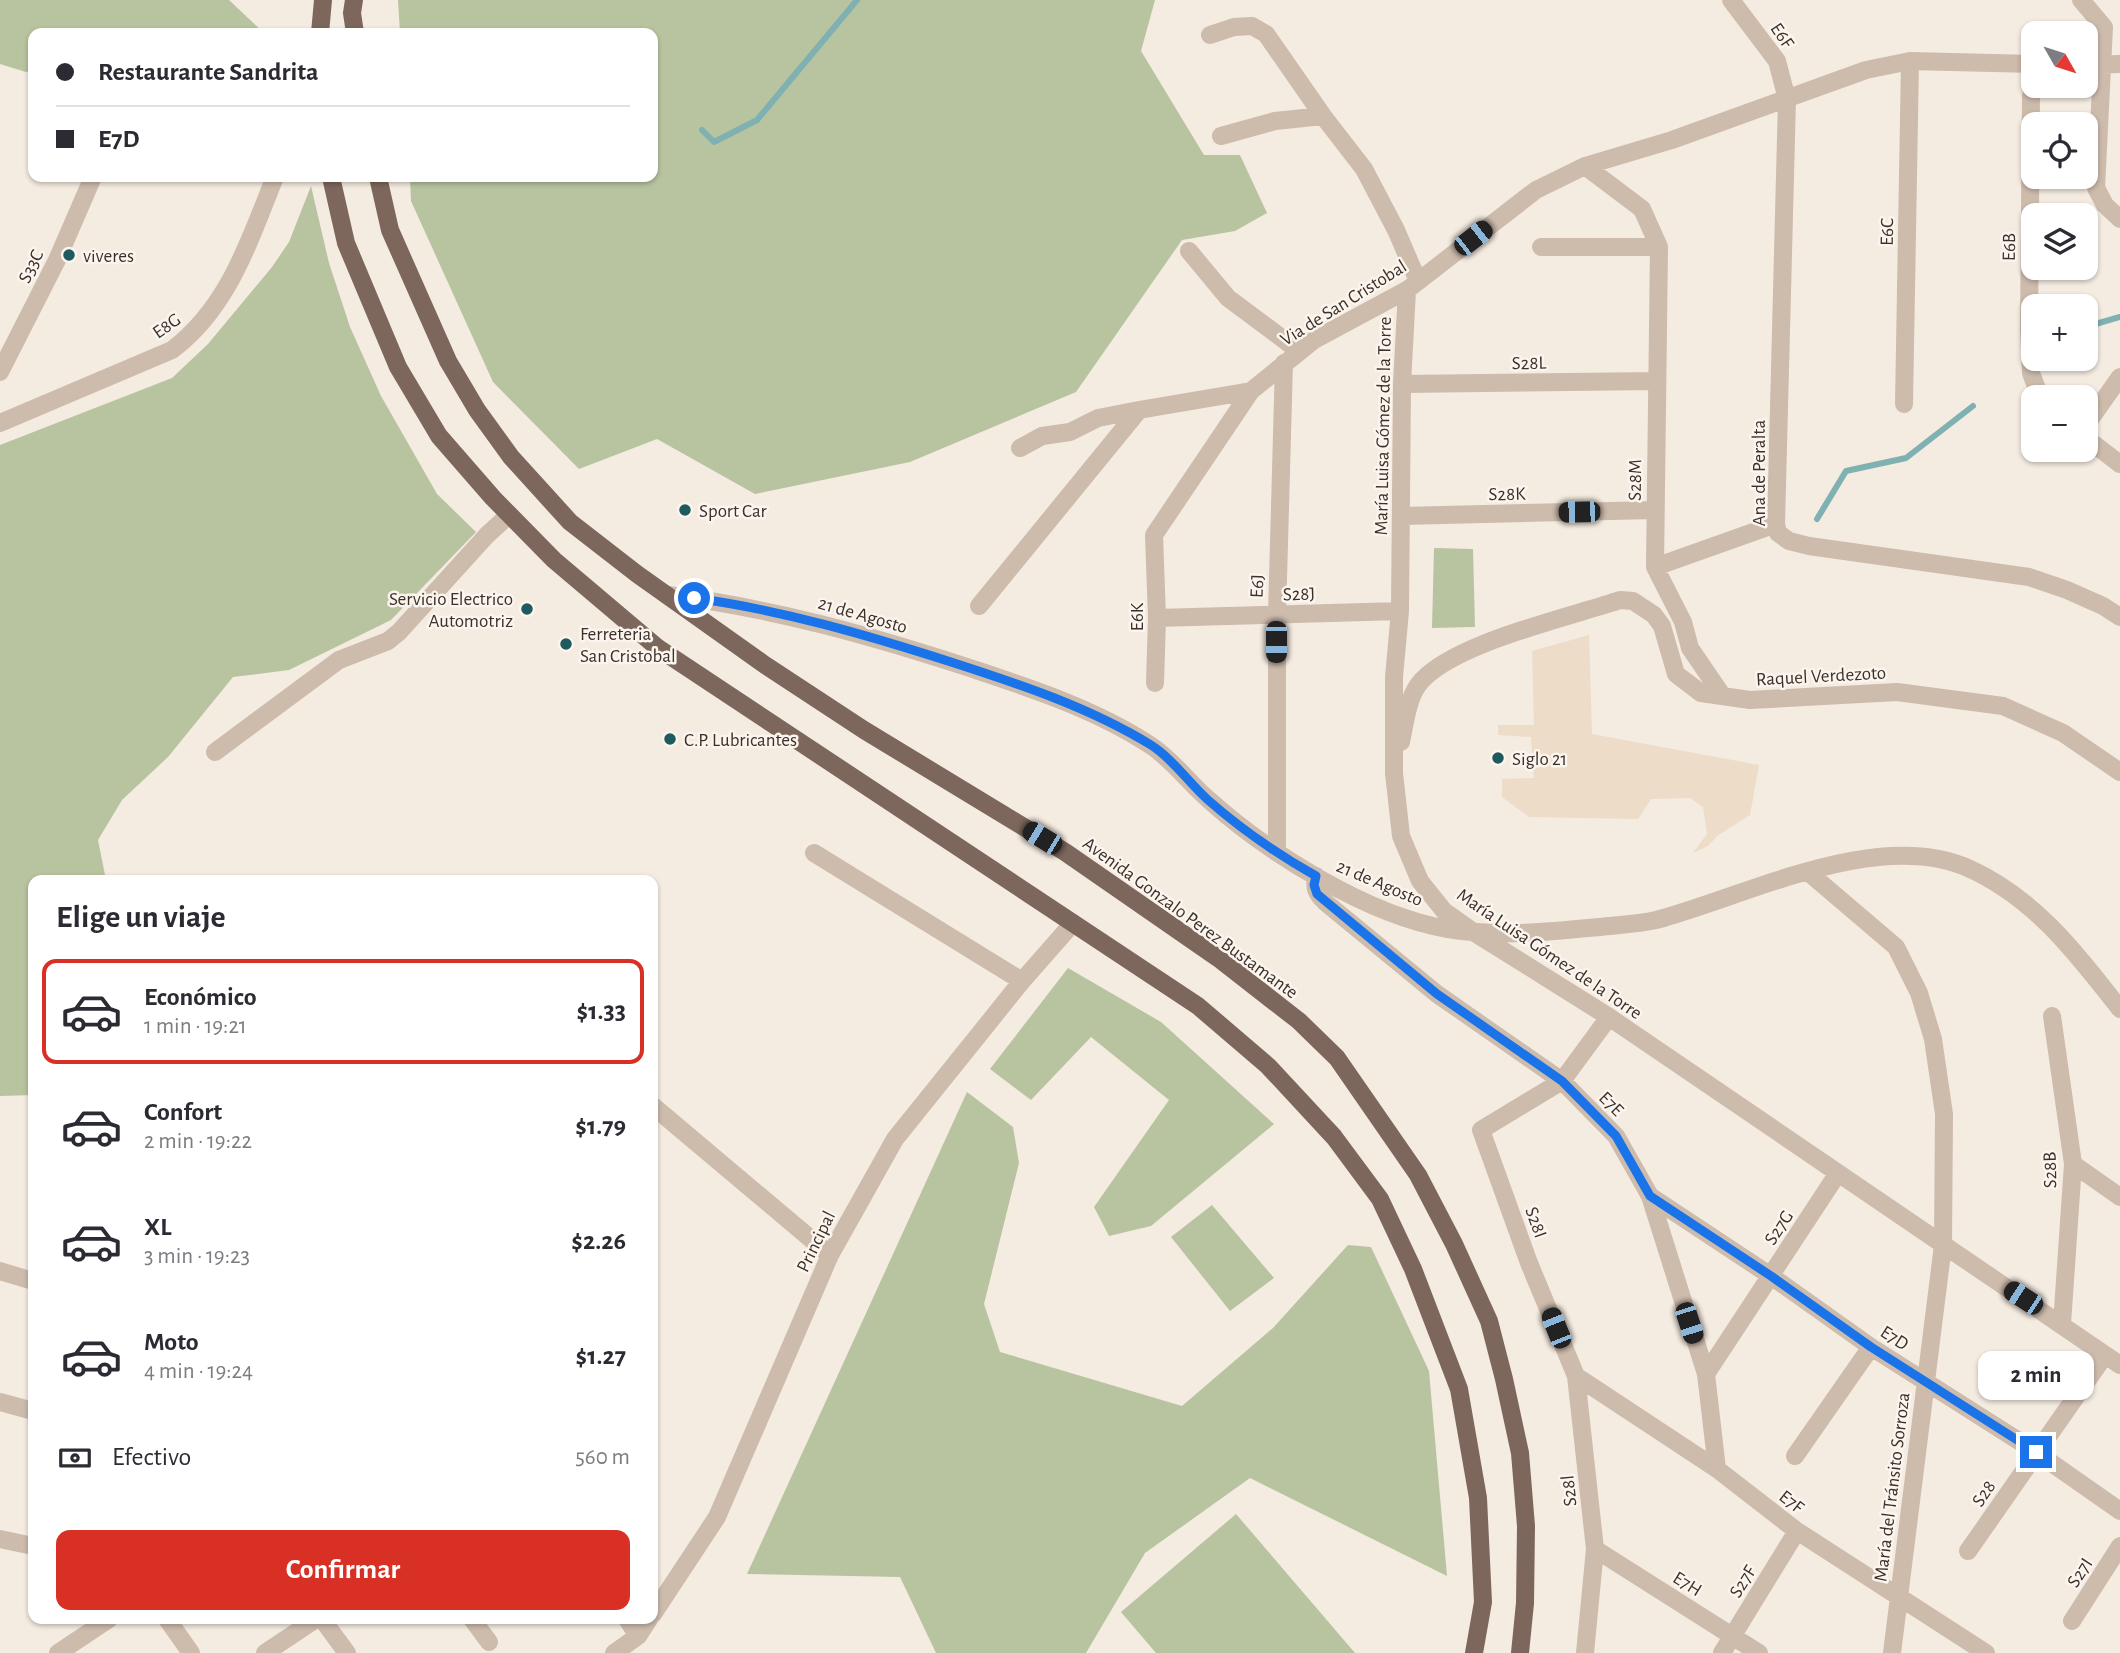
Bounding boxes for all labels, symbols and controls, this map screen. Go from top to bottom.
street label: E6F [1767,20,1797,53]
north arrow [2021,21,2098,98]
map controls [2021,21,2098,462]
text: Restaurante Sandrita [98,59,319,85]
button: locate [2021,112,2098,189]
text: E7D [98,126,140,152]
button: layers [2021,203,2098,280]
car [1450,217,1497,259]
street label: E6C [1878,218,1897,246]
street label: E6B [2000,233,2019,261]
street label: S33C [15,247,47,286]
marker: viveres [61,247,77,263]
place label: viveres [83,247,134,266]
street label: Via de San Cristobal [1277,257,1410,350]
button: + [2021,294,2098,371]
street label: E8G [149,310,184,342]
street label: María Luisa Gómez de la Torre [1372,316,1395,536]
street label: S28L [1512,354,1547,373]
button: − [2021,385,2098,462]
street label: Ana de Peralta [1750,420,1769,526]
street label: S28M [1626,459,1645,501]
street label: S28K [1488,485,1526,504]
car [1558,501,1601,523]
marker: Sport Car [677,502,693,518]
place label: Sport Car [699,502,767,521]
street label: E6J [1248,574,1267,598]
route start [678,582,710,614]
street label: S28J [1282,584,1316,605]
place label: Servicio Electrico Automotriz [389,590,513,631]
street label: 21 de Agosto [816,594,909,637]
marker: Servicio Electrico Automotriz [519,601,535,617]
street label: E6K [1128,602,1147,631]
car [1266,621,1287,663]
place label: Ferreteria San Cristobal [580,625,676,666]
marker: Ferreteria San Cristobal [558,636,574,652]
street label: Raquel Verdezoto [1756,664,1887,689]
marker: C.P. Lubricantes [662,731,678,747]
place label: C.P. Lubricantes [684,731,797,750]
marker: Siglo 21 [1490,750,1506,766]
place label: Siglo 21 [1512,750,1567,769]
car [1019,818,1066,858]
street label: Avenida Gonzalo Perez Bustamante [1079,834,1301,1002]
street label: 21 de Agosto [1333,857,1425,910]
street label: María Luisa Gómez de la Torre [1453,885,1645,1023]
text: Elige un viaje [56,901,226,933]
icon: car [60,980,123,1043]
text: Económico [144,984,257,1010]
text: $1.33 [577,998,626,1024]
text: 1 min · 19:21 [144,1015,247,1038]
street label: E7E [1595,1088,1627,1120]
icon: car [60,1095,123,1158]
text: Confort [144,1099,222,1125]
text: $1.79 [575,1113,626,1139]
text: 2 min · 19:22 [144,1130,252,1153]
street label: S28B [2041,1151,2060,1189]
street label: S28I [1521,1204,1550,1241]
street label: S27G [1761,1207,1797,1248]
street label: Principal [794,1208,839,1275]
icon: car [60,1210,123,1273]
text: XL [144,1214,171,1240]
text: $2.26 [571,1228,626,1254]
text: 3 min · 19:23 [144,1245,250,1268]
car [2000,1278,2047,1318]
car [1673,1300,1706,1346]
car [1539,1305,1574,1351]
street label: E7D [1877,1322,1912,1354]
icon: car [60,1325,123,1388]
text: Moto [144,1329,199,1355]
text: $1.27 [576,1343,626,1369]
callout: 2 min [1978,1350,2094,1400]
text: 4 min · 19:24 [144,1360,253,1383]
text: 2 min [2010,1364,2062,1387]
street label: María del Tránsito Sorroza [1871,1391,1914,1583]
route end [2020,1436,2052,1468]
icon: cash [56,1439,94,1477]
text: Efectivo [112,1444,191,1470]
text: 560 m [575,1446,630,1469]
street label: S28l [1558,1474,1581,1507]
street label: S28 [1969,1477,2000,1510]
street label: E7F [1775,1487,1807,1518]
button: Confirmar [56,1530,630,1610]
street label: S27I [2064,1555,2097,1591]
street label: S27F [1726,1562,1761,1601]
street label: E7H [1669,1568,1705,1600]

